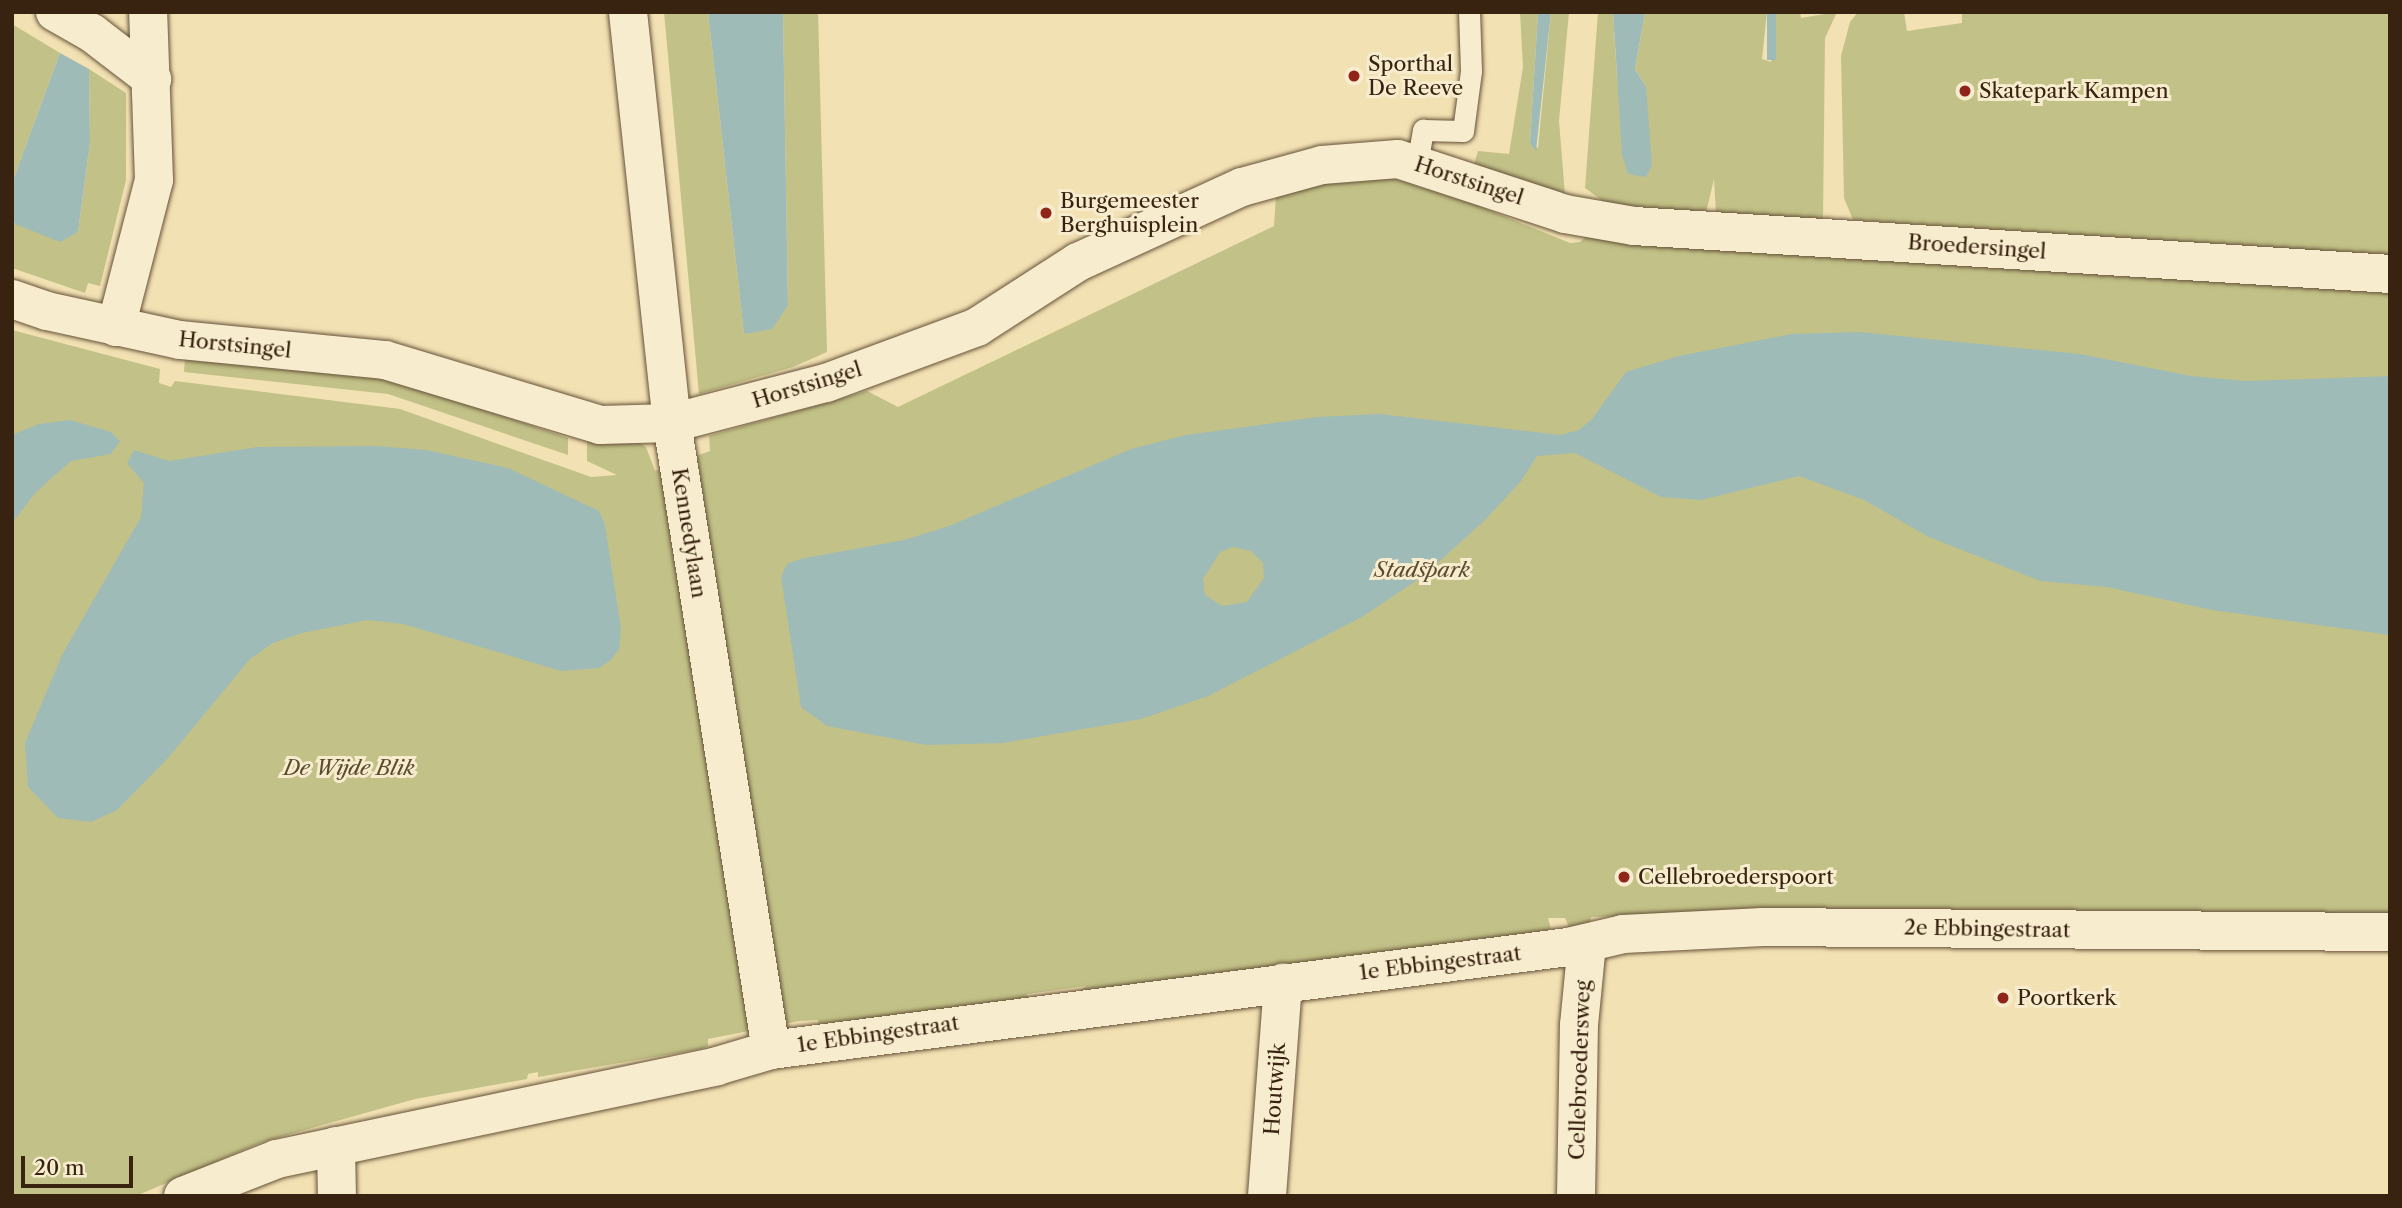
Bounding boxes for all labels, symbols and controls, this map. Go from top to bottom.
place label: Sporthal De Reeve [1368,51,1463,101]
marker: Sporthal De Reeve [1346,68,1362,84]
place label: Skatepark Kampen [1979,78,2169,104]
marker: Skatepark Kampen [1957,83,1973,99]
street label: Horstsingel [1411,152,1527,210]
place label: Burgemeester Berghuisplein [1060,188,1199,238]
marker: Burgemeester Berghuisplein [1038,205,1054,221]
street label: Broedersingel [1907,230,2047,264]
street label: Horstsingel [177,327,293,363]
street label: Horstsingel [749,356,865,414]
street label: Kennedylaan [666,466,712,600]
park label: Stadspark [1374,557,1470,583]
park label: De Wijde Blik [283,755,415,781]
place label: Cellebroederspoort [1638,864,1834,890]
marker: Cellebroederspoort [1616,869,1632,885]
street label: 2e Ebbingestraat [1904,915,2070,943]
street label: 1e Ebbingestraat [1358,941,1522,985]
street label: Cellebroedersweg [1564,980,1596,1160]
place label: Poortkerk [2017,985,2116,1011]
marker: Poortkerk [1995,990,2011,1006]
street label: 1e Ebbingestraat [796,1010,960,1058]
street label: Houtwijk [1259,1042,1291,1136]
scale bar [24,1142,136,1186]
text: 20 m [34,1155,85,1180]

